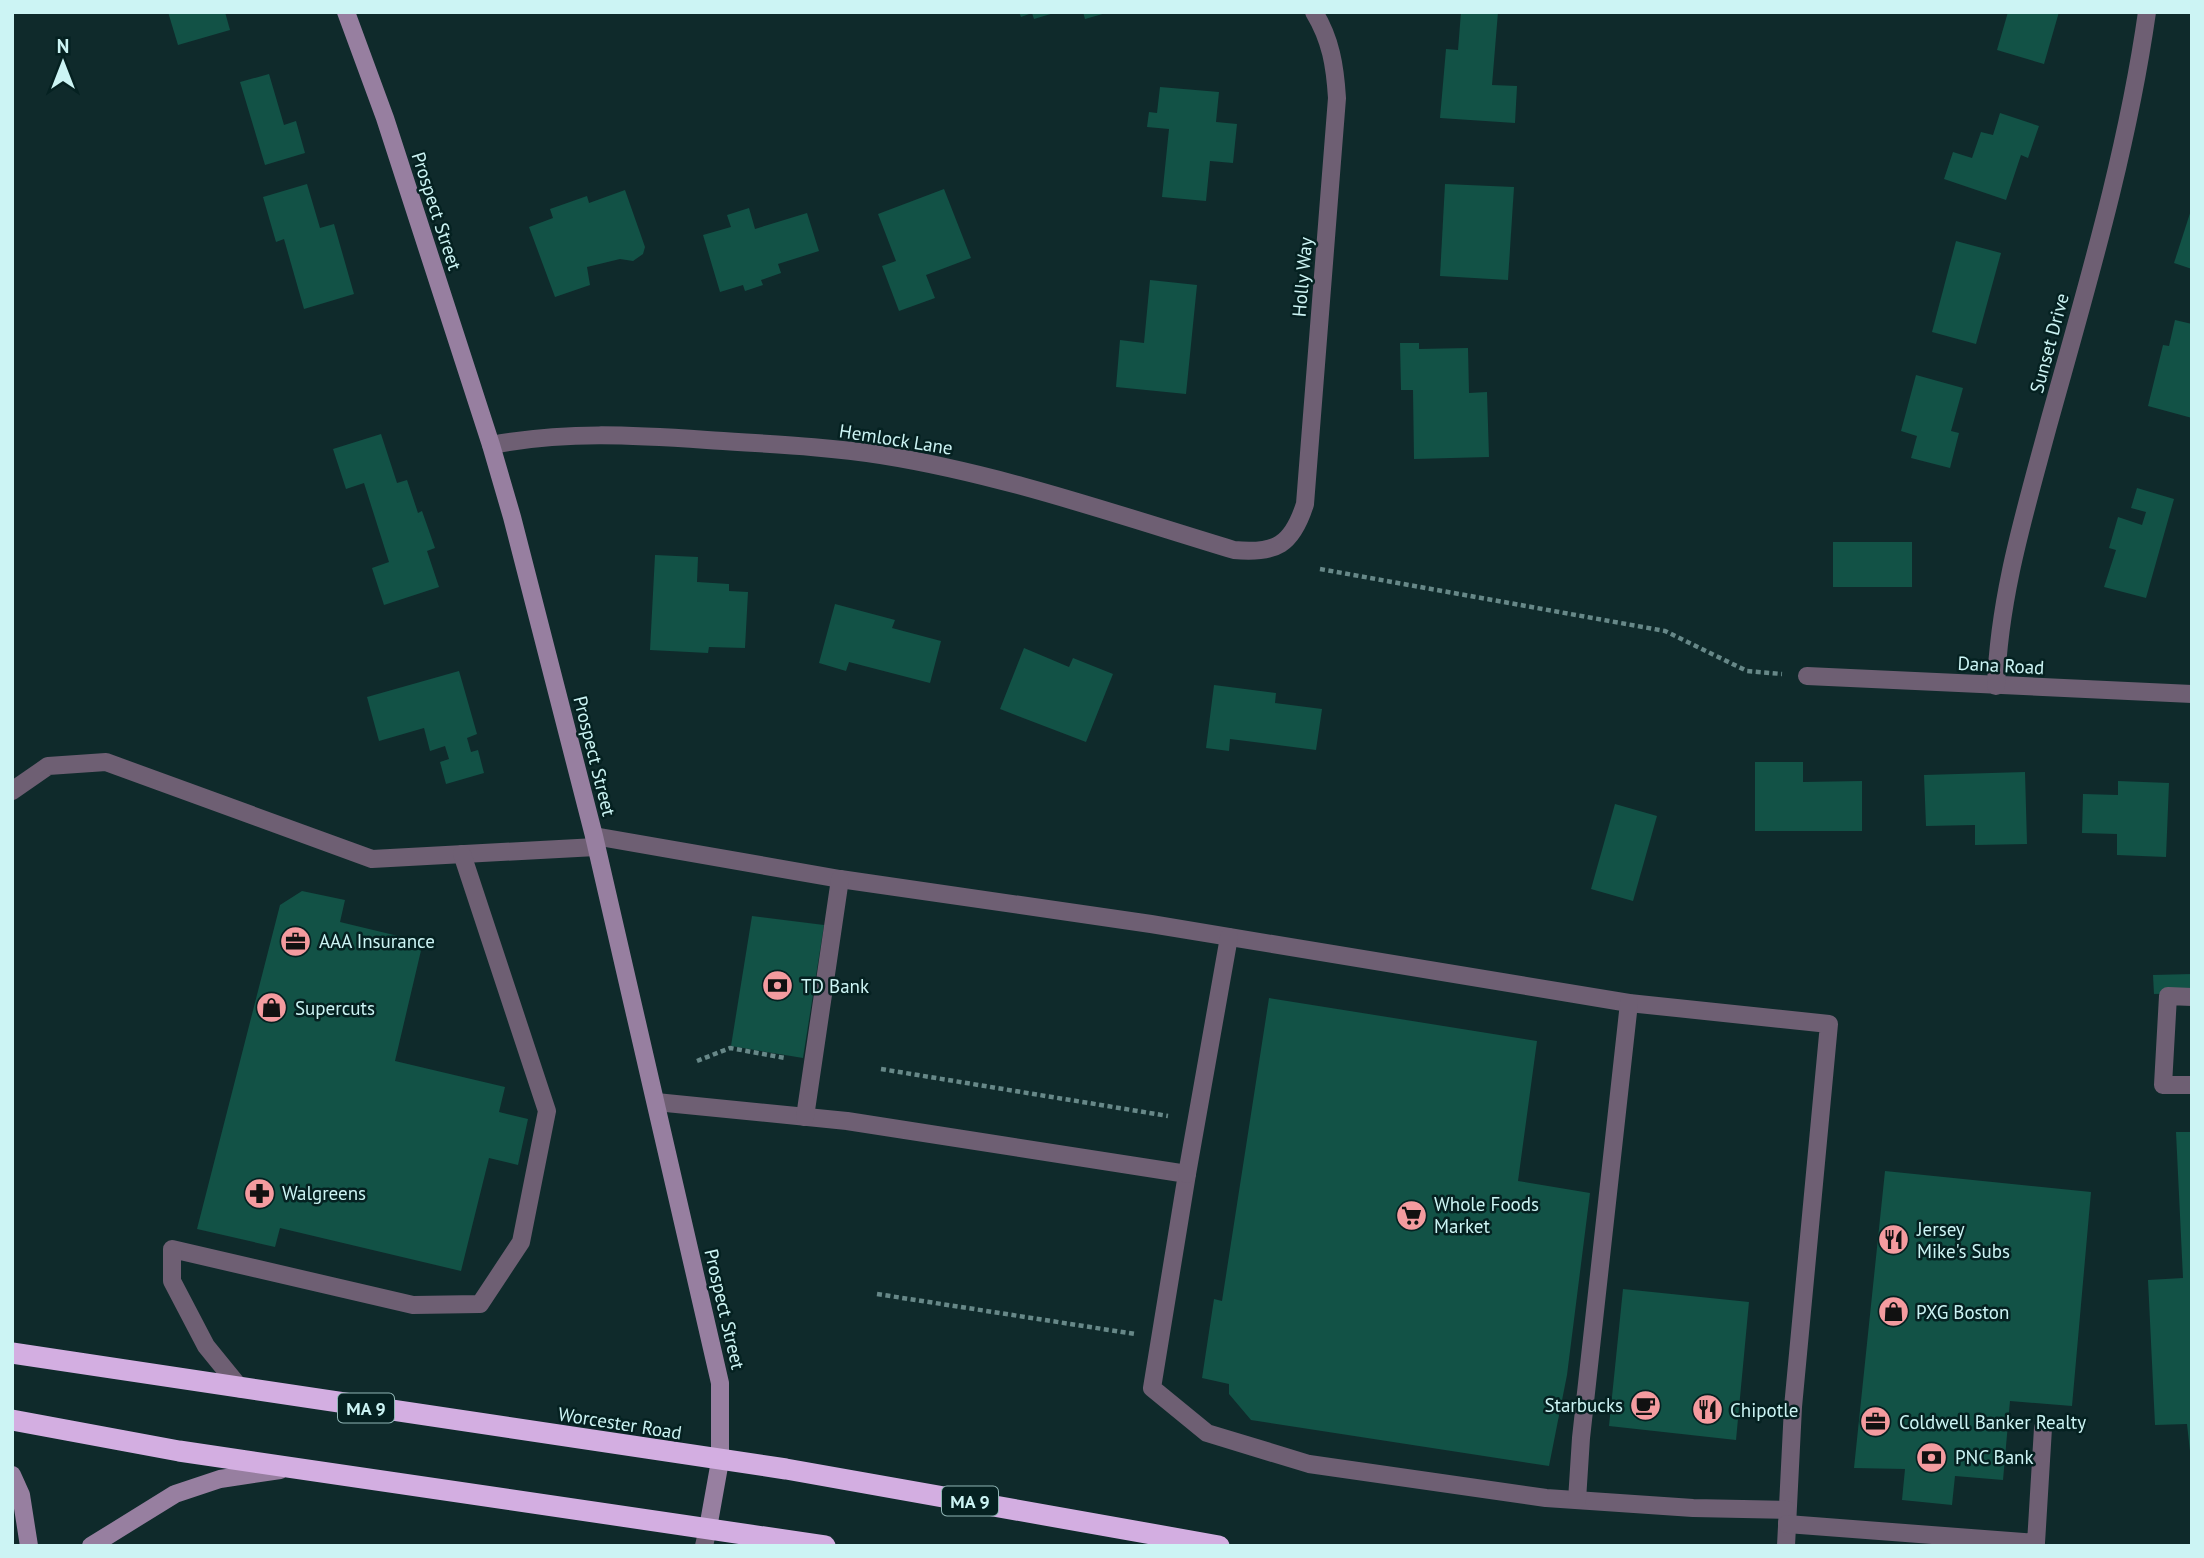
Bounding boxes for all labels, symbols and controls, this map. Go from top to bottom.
north arrow [28,28,98,98]
text: N [57,34,69,58]
street label: Prospect Street [407,149,468,274]
street label: Holly Way [1287,236,1317,318]
street label: Sunset Drive [2024,290,2074,396]
street label: Hemlock Lane [837,418,955,460]
street label: Dana Road [1957,651,2045,679]
street label: Prospect Street [568,693,622,819]
office icon: AAA Insurance [279,924,313,958]
place label: AAA Insurance [319,929,435,953]
bank icon: TD Bank [761,969,795,1003]
place label: TD Bank [801,974,869,998]
shop icon: Supercuts [255,991,289,1025]
place label: Supercuts [295,996,375,1020]
pharmacy icon: Walgreens [242,1176,276,1210]
place label: Walgreens [282,1181,366,1205]
place label: Whole Foods Market [1434,1192,1539,1238]
supermarket icon: Whole Foods Market [1394,1198,1428,1232]
place label: Jersey Mike's Subs [1916,1217,2010,1263]
restaurant icon: Jersey Mike's Subs [1877,1223,1911,1257]
street label: Prospect Street [699,1246,751,1372]
shop icon: PXG Boston [1876,1295,1910,1329]
place label: PXG Boston [1916,1300,2009,1324]
cafe icon: Starbucks [1629,1388,1663,1422]
place label: Starbucks [1544,1393,1623,1417]
restaurant icon: Chipotle [1690,1393,1724,1427]
road number: MA 9 [338,1394,394,1422]
place label: Chipotle [1730,1398,1798,1422]
street label: Worcester Road [556,1401,684,1445]
office icon: Coldwell Banker Realty [1859,1405,1893,1439]
place label: Coldwell Banker Realty [1899,1410,2086,1434]
bank icon: PNC Bank [1915,1440,1949,1474]
place label: PNC Bank [1955,1445,2034,1469]
road number: MA 9 [942,1486,998,1516]

